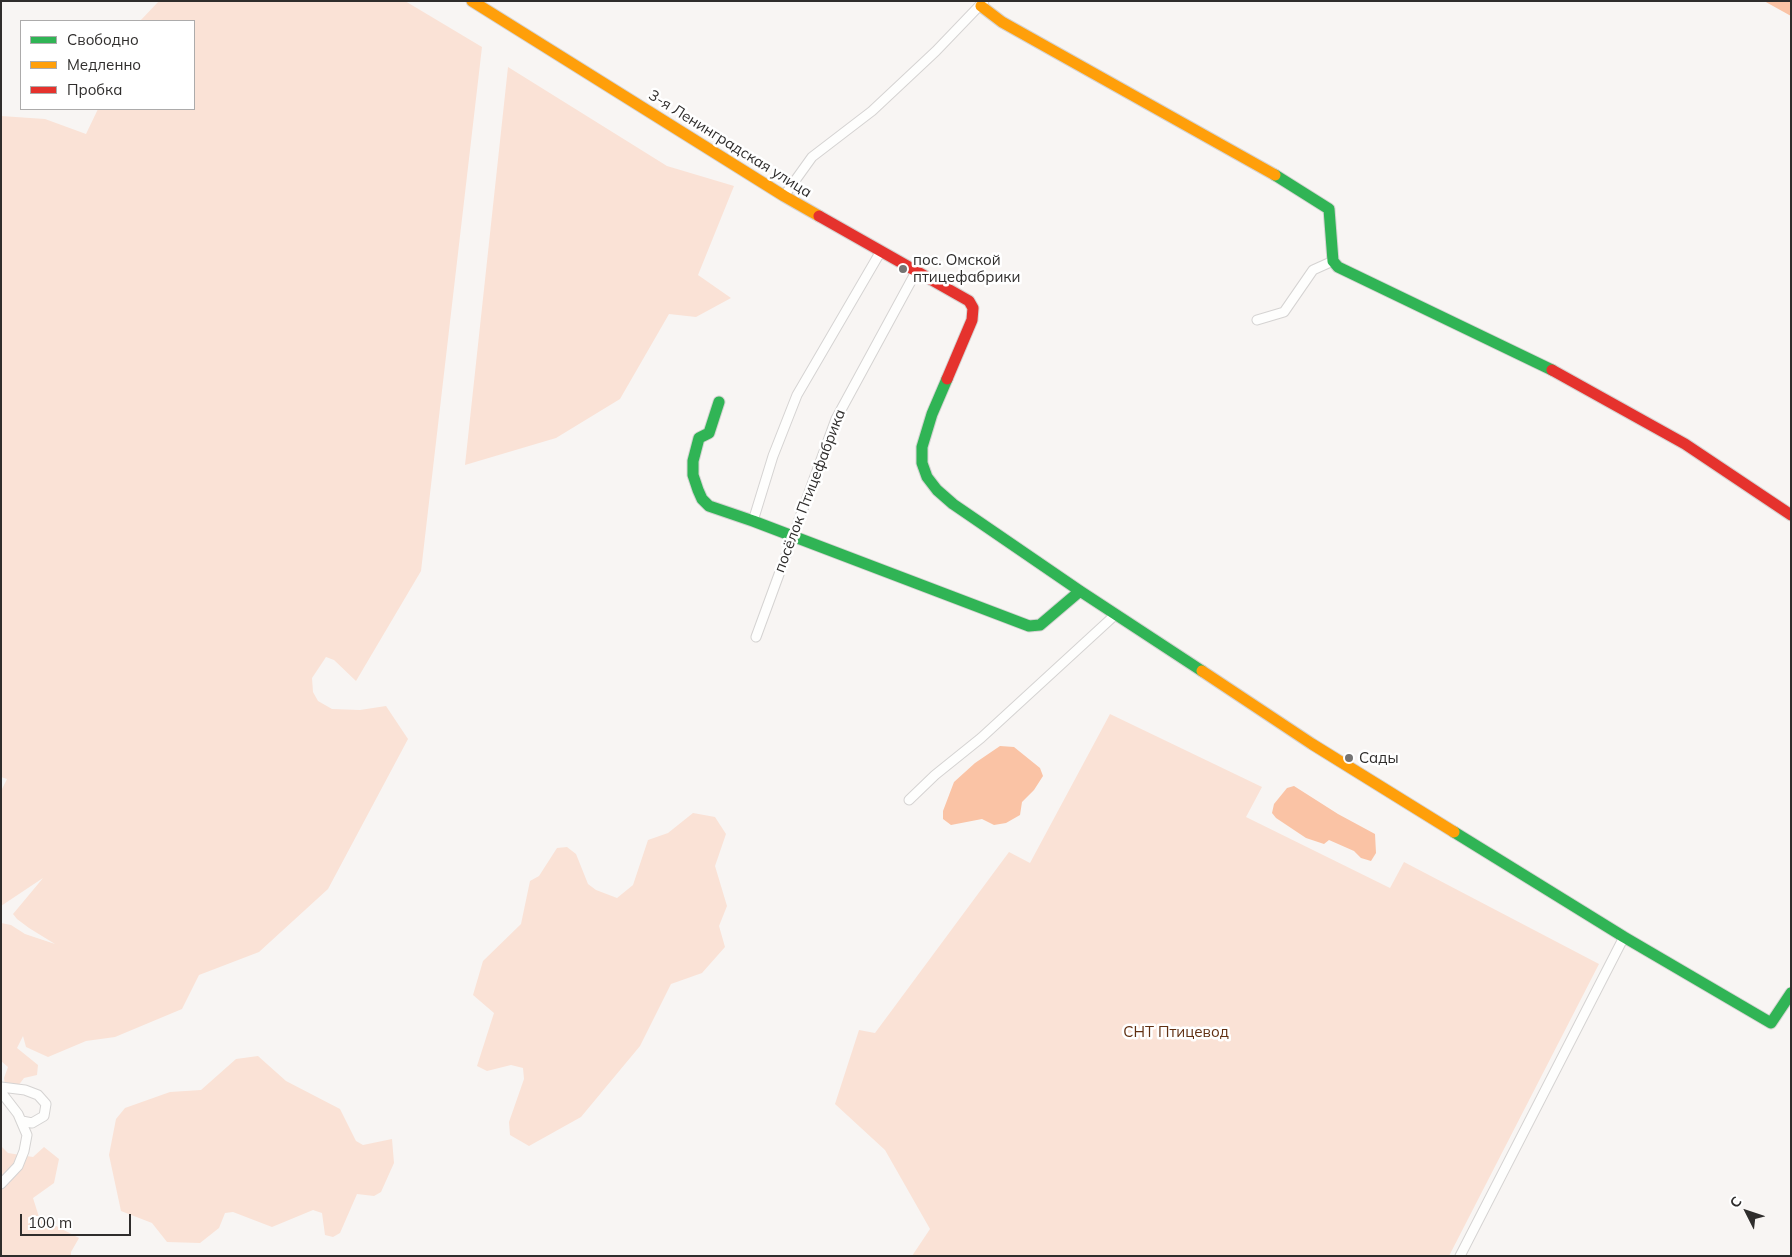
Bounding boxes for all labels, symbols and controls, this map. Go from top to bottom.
legend [20,20,195,110]
text: Свободно [67,30,139,49]
text: Медленно [67,55,141,74]
text: Пробка [67,80,122,99]
street label: 3-я Ленинградская улица [645,86,815,202]
place label: пос. Омской птицефабрики [913,251,1020,286]
marker: пос. Омской птицефабрики [897,263,909,275]
street label: посёлок Птицефабрика [771,407,849,575]
place label: Сады [1359,749,1399,767]
marker: Сады [1343,752,1355,764]
park label: СНТ Птицевод [1123,1023,1229,1041]
north arrow [1722,1187,1772,1237]
text: С [1726,1193,1746,1212]
scale bar [22,1204,134,1236]
text: 100 m [28,1213,72,1232]

